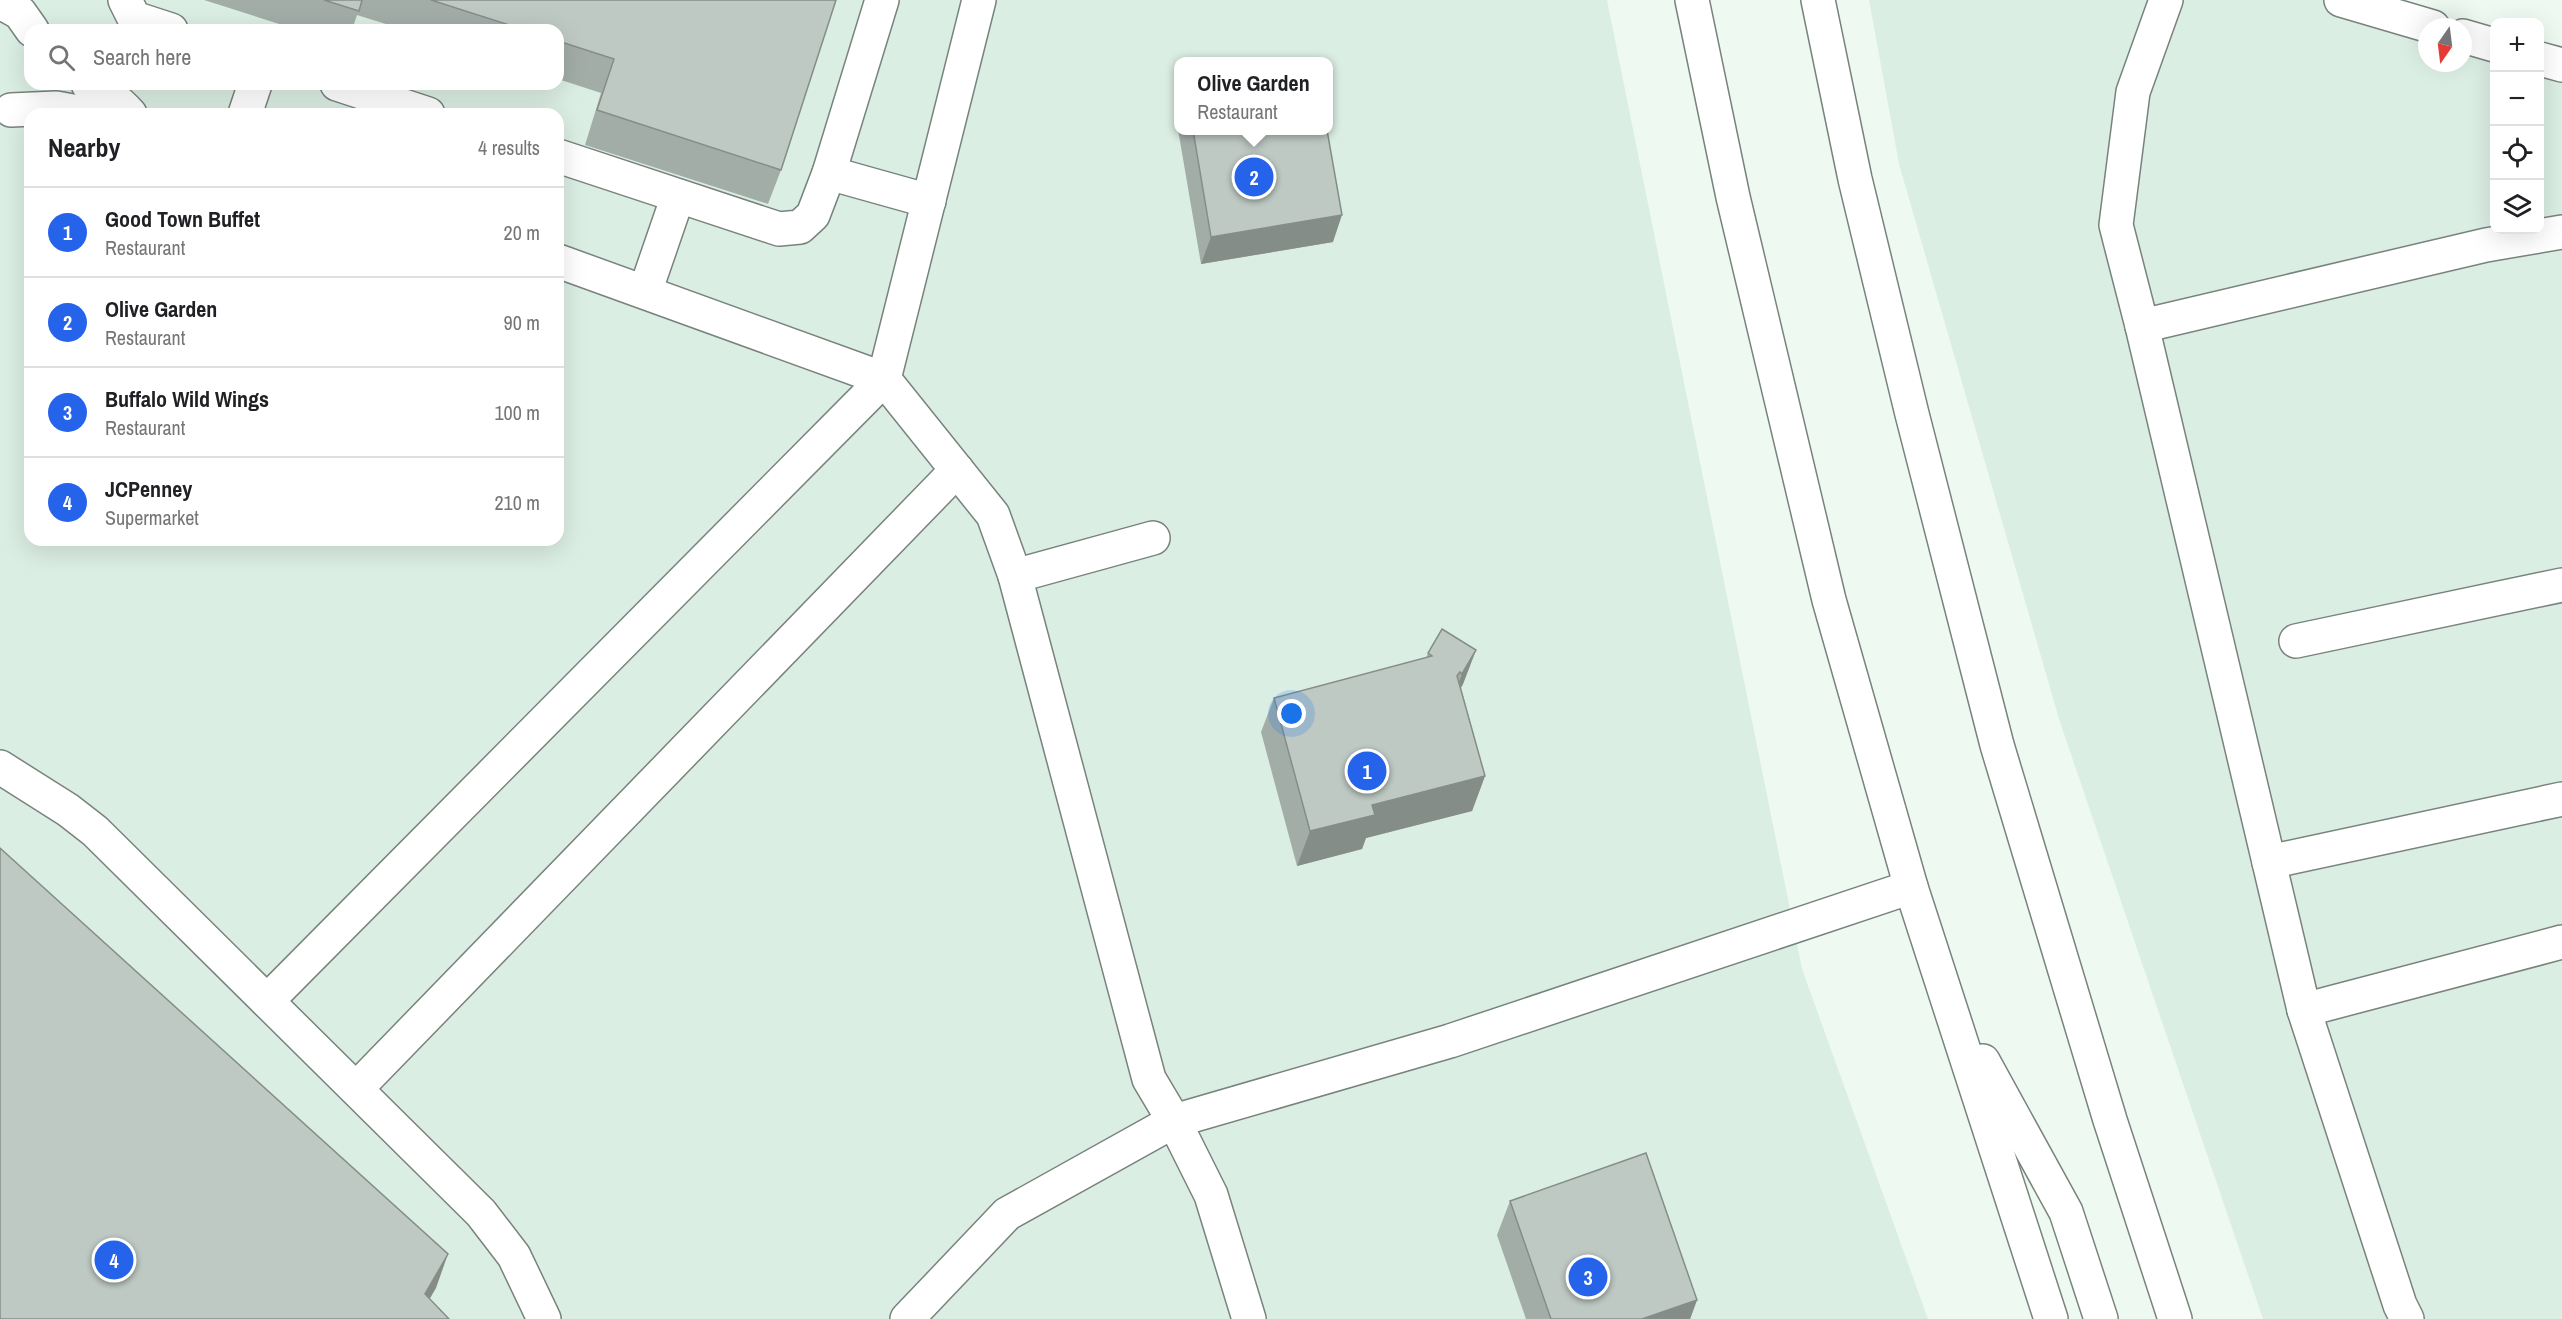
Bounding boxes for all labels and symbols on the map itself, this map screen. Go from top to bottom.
north arrow [2418,18,2472,72]
pin: 2 [1234,154,1274,200]
your location [1277,699,1306,728]
pin: 1 [1348,748,1386,794]
pin: 4 [94,1238,134,1282]
pin: 3 [1568,1254,1608,1300]

